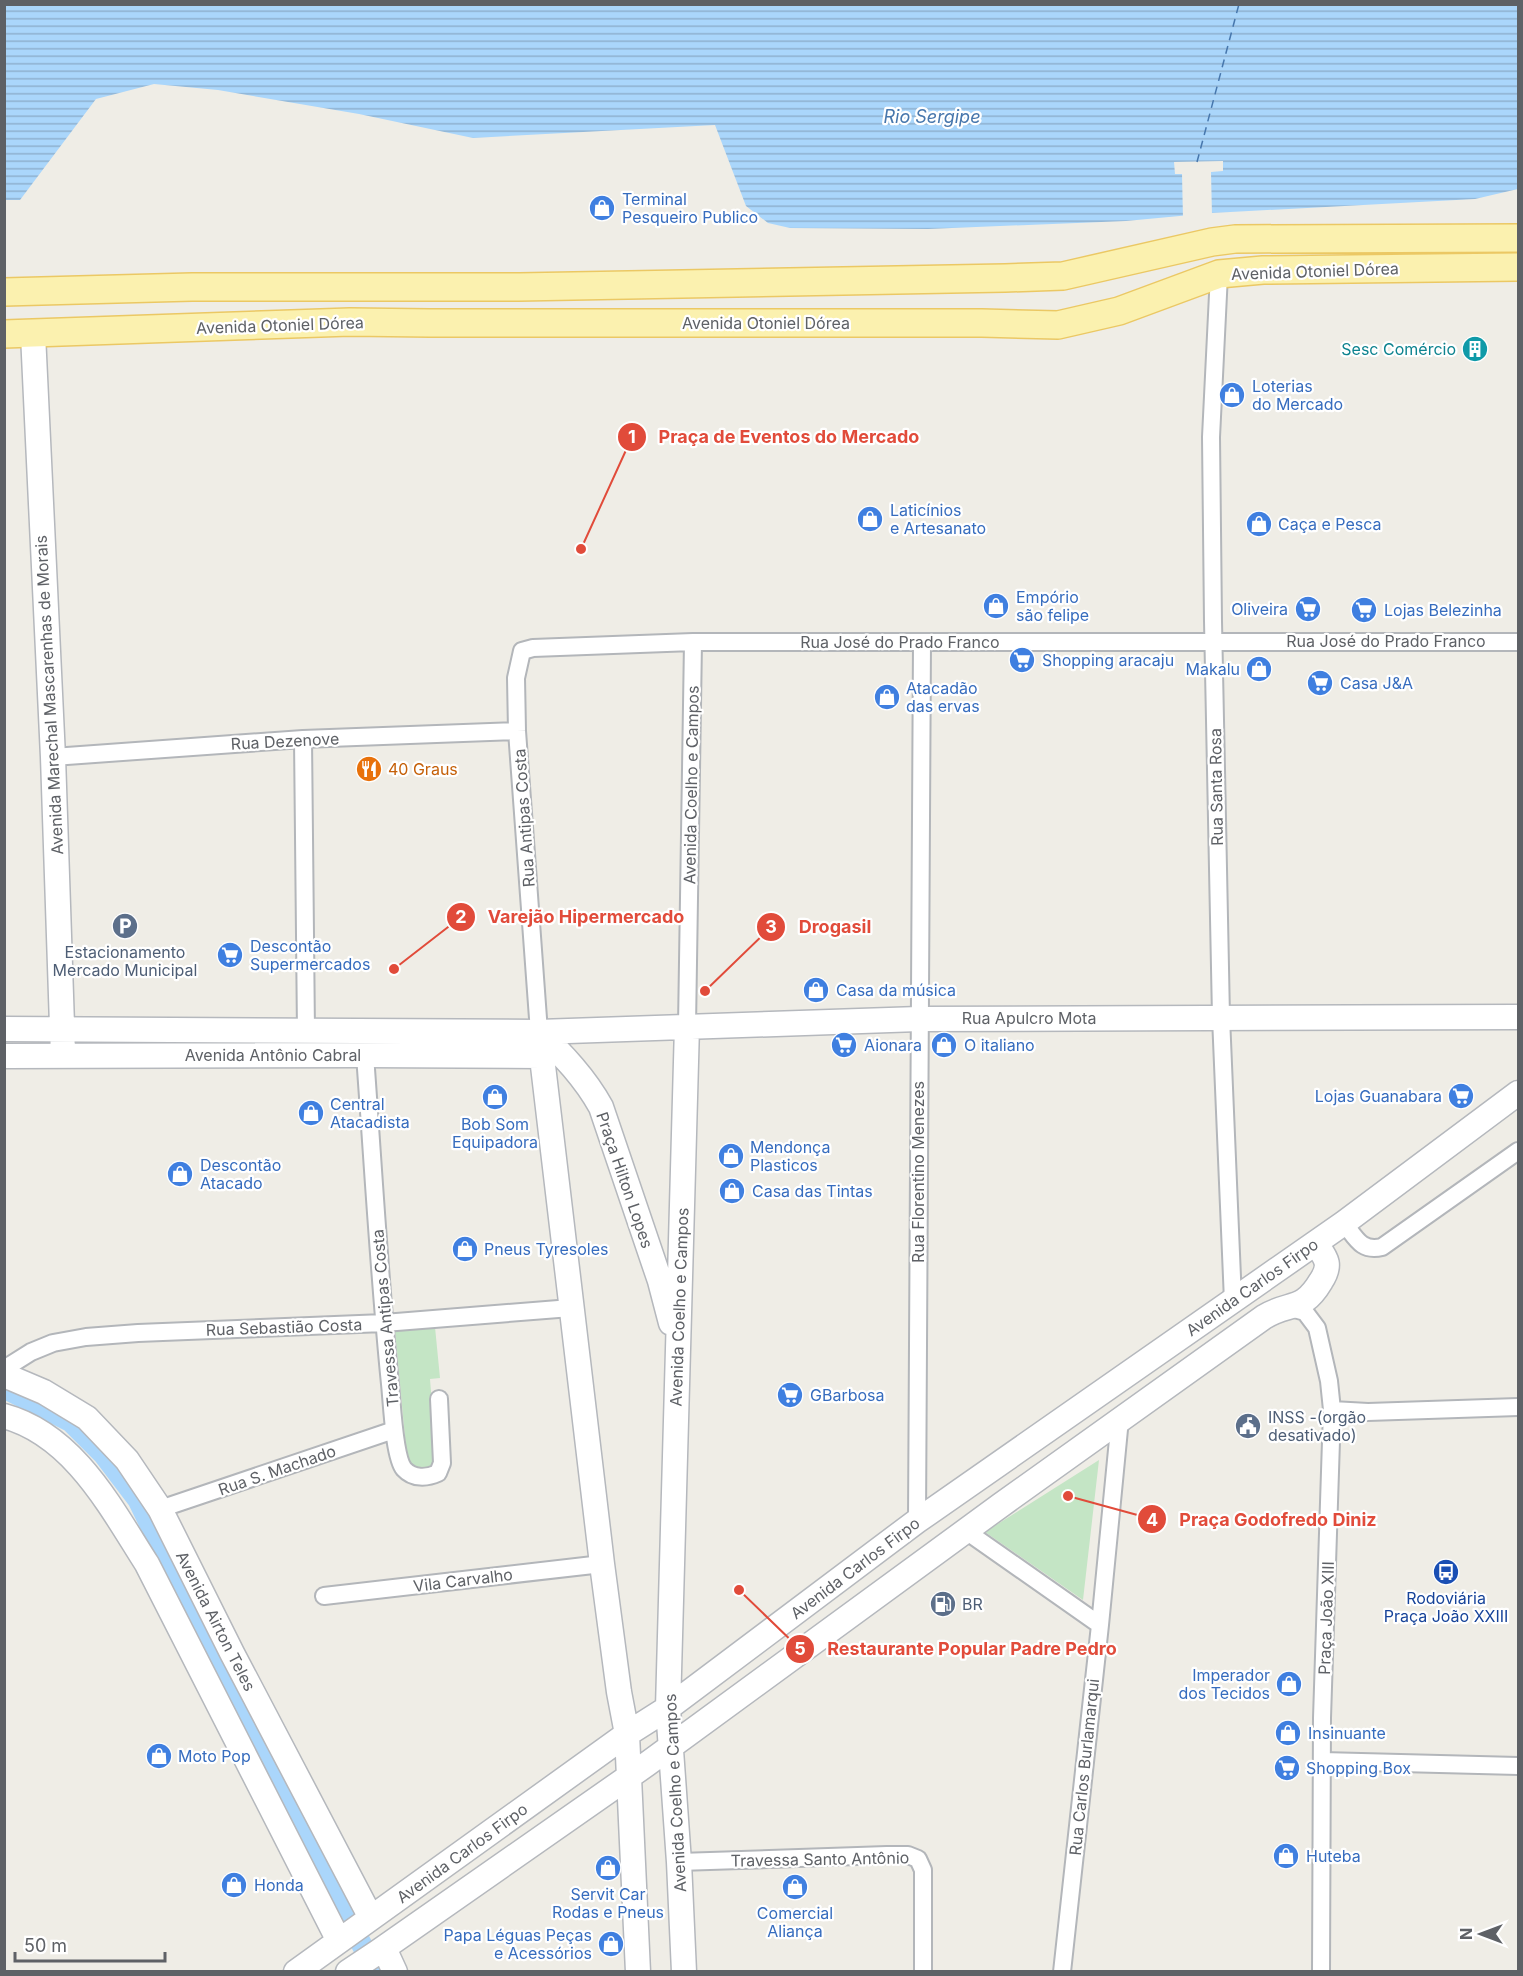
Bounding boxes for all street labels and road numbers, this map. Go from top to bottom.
street label: Avenida Otoniel Dórea [1231,258,1399,284]
street label: Avenida Otoniel Dórea [196,312,364,338]
street label: Avenida Otoniel Dórea [682,313,850,333]
street label: Avenida Marechal Mascarenhas de Morais [31,535,67,855]
street label: Rua José do Prado Franco [1286,631,1486,651]
street label: Rua José do Prado Franco [800,632,1000,652]
street label: Avenida Coelho e Campos [679,685,703,885]
street label: Rua Dezenove [230,728,340,754]
street label: Rua Santa Rosa [1205,728,1227,846]
street label: Rua Antipas Costa [509,748,539,888]
street label: Rua Apulcro Mota [962,1008,1096,1028]
street label: Avenida Antônio Cabral [185,1045,361,1065]
street label: Rua Florentino Menezes [908,1081,928,1263]
street label: Praça Hilton Lopes [592,1109,658,1251]
street label: Avenida Coelho e Campos [666,1207,692,1407]
street label: Travessa Antipas Costa [367,1228,403,1408]
street label: Avenida Carlos Firpo [1182,1234,1322,1340]
street label: Rua Sebastião Costa [205,1314,363,1340]
street label: Rua S. Machado [216,1441,338,1499]
street label: Avenida Carlos Firpo [786,1513,924,1623]
street label: Avenida Airton Teles [172,1548,260,1694]
street label: Praça João XIII [1314,1561,1338,1675]
street label: Vila Carvalho [412,1564,514,1596]
street label: Rua Carlos Burlamarqui [1065,1678,1103,1856]
street label: Avenida Coelho e Campos [660,1693,690,1893]
street label: Avenida Carlos Firpo [393,1799,531,1907]
street label: Travessa Santo Antônio [731,1847,909,1871]

